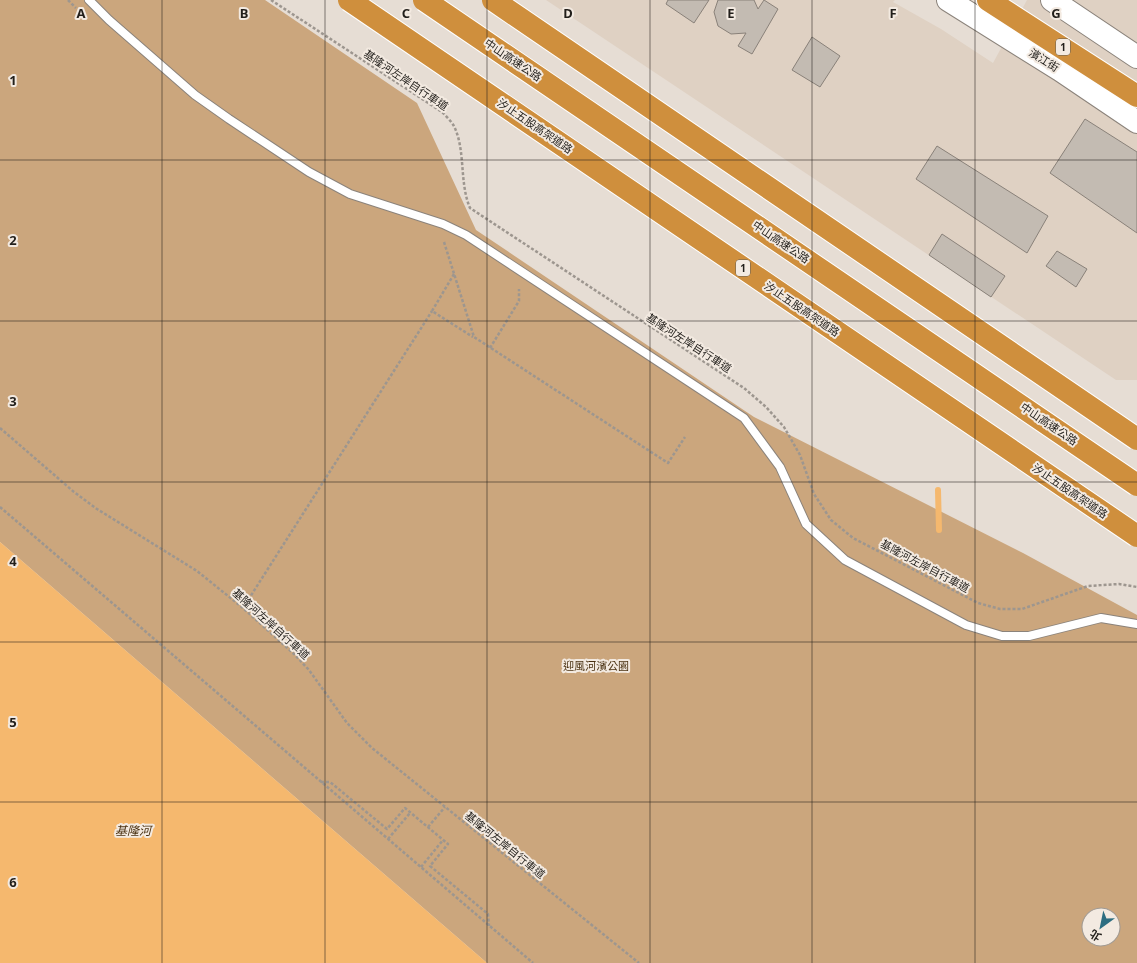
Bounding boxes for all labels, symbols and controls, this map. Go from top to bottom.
text: A [77,4,86,22]
text: B [240,4,248,22]
text: C [402,4,410,22]
text: D [563,4,573,22]
text: E [727,4,735,22]
text: F [889,4,897,22]
text: G [1051,4,1061,22]
street label: 中山高速公路 [482,35,545,84]
road number: 1 [1056,39,1070,55]
street label: 濱江街 [1026,44,1062,75]
street label: 基隆河左岸自行車道 [361,46,452,113]
text: 1 [9,71,17,89]
street label: 汐止五股高架道路 [495,95,576,156]
street label: 中山高速公路 [750,217,813,266]
text: 2 [9,231,17,249]
road number: 1 [736,260,750,276]
street label: 汐止五股高架道路 [762,278,843,339]
street label: 基隆河左岸自行車道 [644,309,735,376]
text: 3 [9,392,17,410]
street label: 中山高速公路 [1018,399,1081,448]
street label: 汐止五股高架道路 [1030,460,1111,521]
street label: 基隆河左岸自行車道 [878,536,972,595]
text: 4 [9,552,17,570]
street label: 基隆河左岸自行車道 [230,585,313,662]
park label: 迎風河濱公園 [563,658,629,673]
text: 5 [9,713,17,731]
street label: 基隆河左岸自行車道 [462,808,549,882]
water label: 基隆河 [115,822,153,839]
text: 6 [9,873,17,891]
north arrow [1081,907,1121,947]
text: 北 [1087,927,1104,945]

